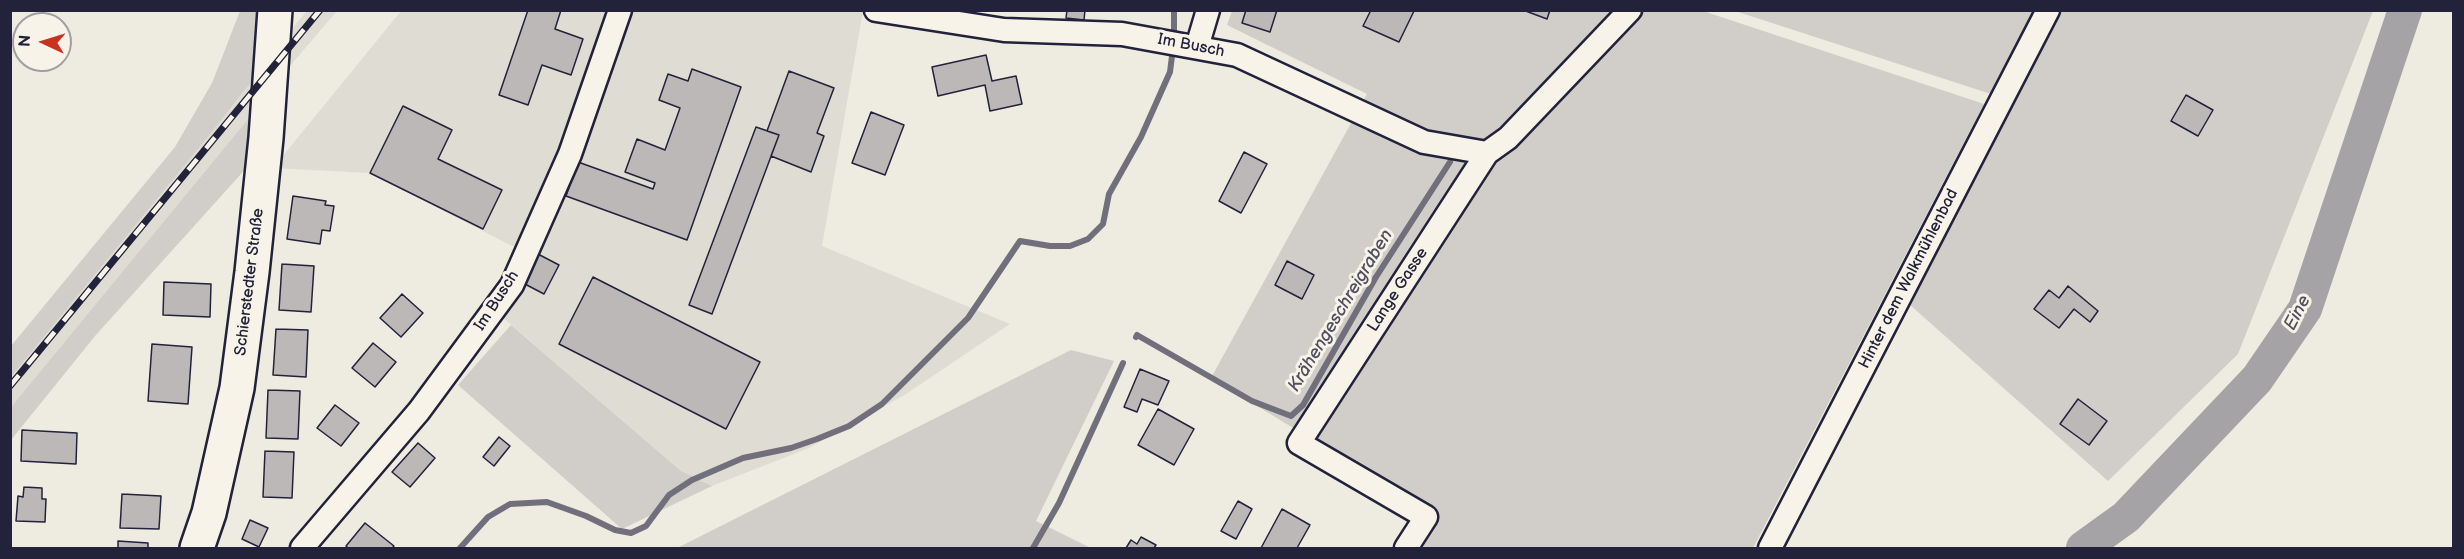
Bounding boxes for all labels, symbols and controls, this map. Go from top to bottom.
north arrow [12,12,72,72]
street label: Im Busch [1156,30,1226,62]
text: N [16,34,35,48]
street label: Hinter dem Walkmühlenbad [1855,186,1963,372]
street label: Schierstedter Straße [231,207,269,357]
water label: Krähengeschreigraben [1284,226,1398,396]
street label: Lange Gasse [1364,244,1432,336]
street label: Im Busch [471,267,523,335]
water label: Eine [2280,292,2316,334]

